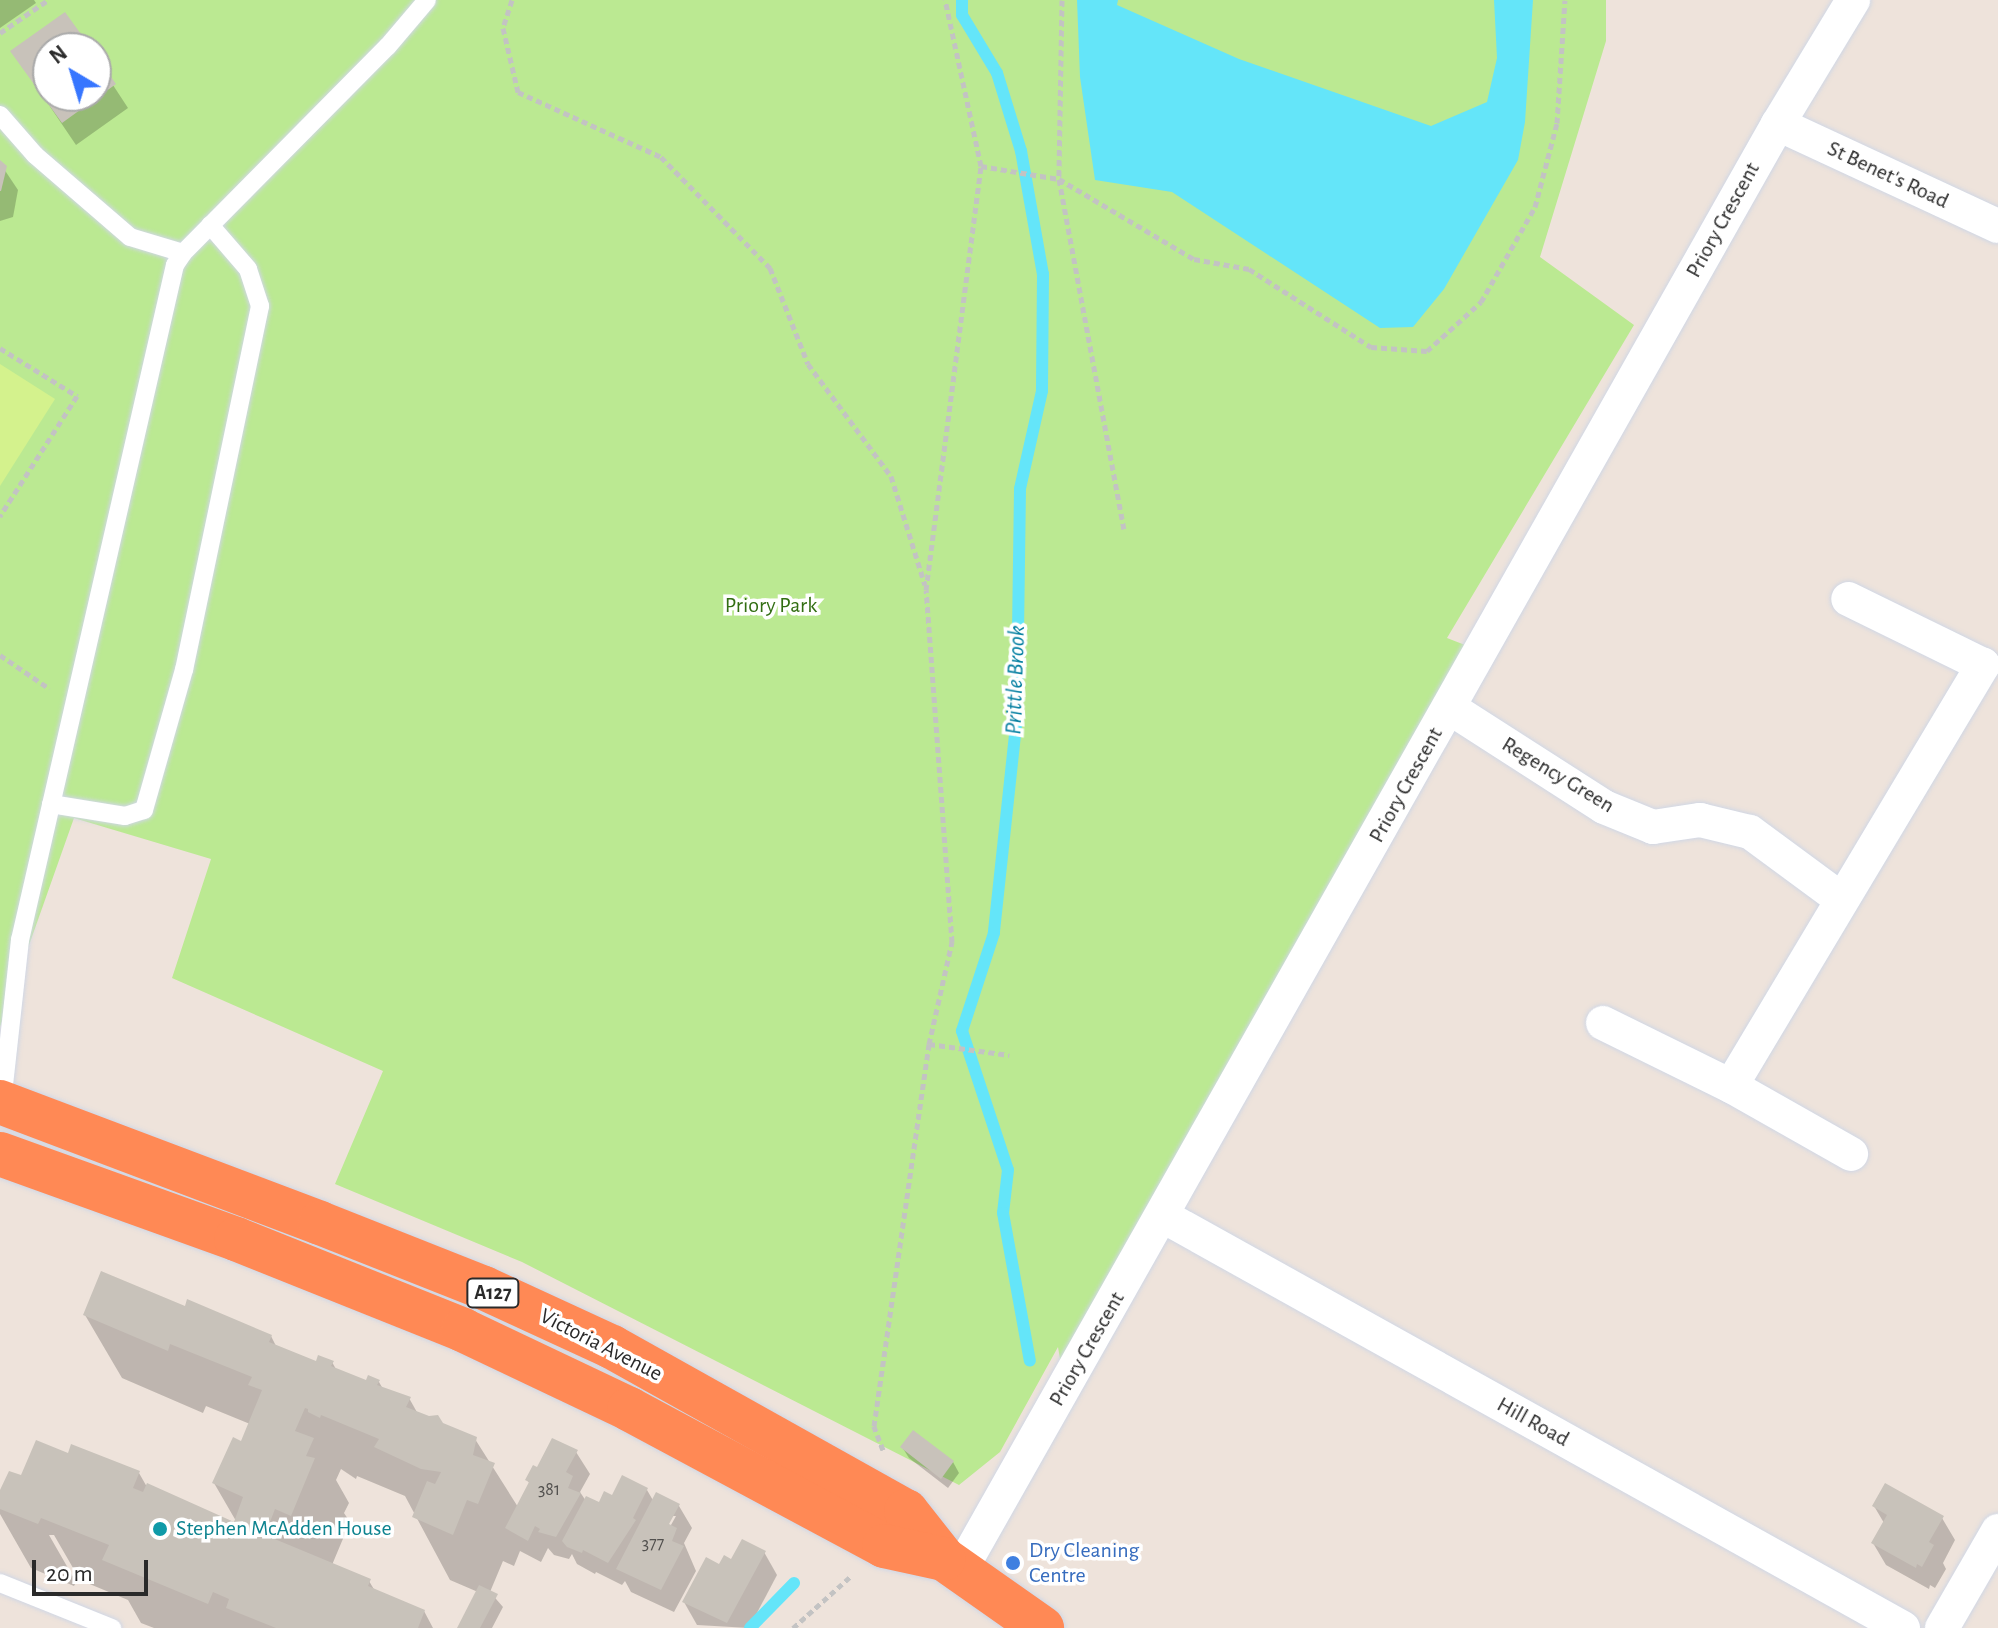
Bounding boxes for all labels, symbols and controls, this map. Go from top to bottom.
north arrow [32,32,112,112]
text: N [46,41,71,68]
street label: St Benet's Road [1823,135,1953,215]
street label: Priory Crescent [1680,158,1766,282]
park label: Priory Park [725,593,817,619]
water label: Prittle Brook [1000,625,1032,735]
street label: Priory Crescent [1363,723,1449,847]
street label: Regency Green [1497,731,1619,819]
road number: A127 [465,1277,521,1309]
street label: Priory Crescent [1044,1287,1130,1411]
street label: Victoria Avenue [535,1303,667,1387]
street label: Hill Road [1492,1391,1574,1453]
house number: 381 [538,1479,560,1501]
place label: Stephen McAdden House [176,1516,392,1542]
marker: Stephen McAdden House [151,1520,169,1538]
house number: 377 [642,1533,664,1555]
place label: Dry Cleaning Centre [1029,1537,1139,1588]
scale bar [36,1544,152,1594]
marker: Dry Cleaning Centre [1004,1554,1022,1572]
text: 20 m [46,1562,93,1586]

